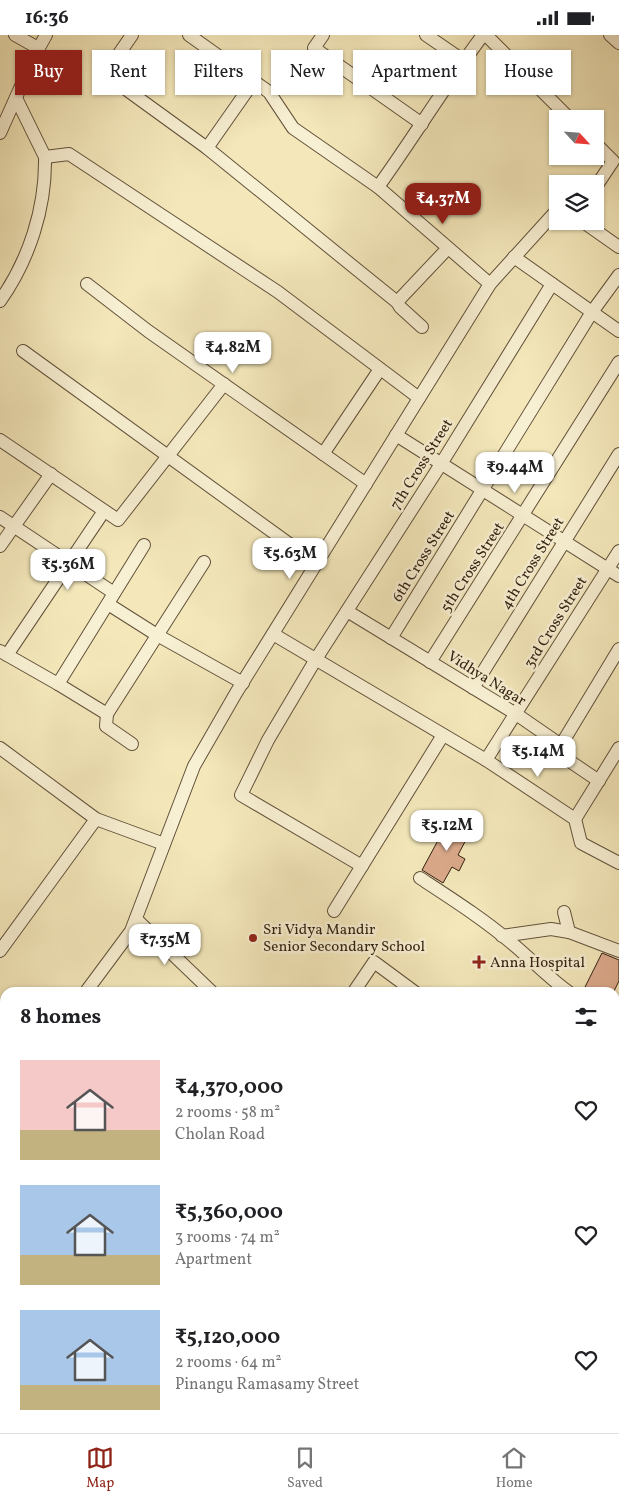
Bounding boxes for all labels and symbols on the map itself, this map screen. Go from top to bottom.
north arrow [549,110,604,165]
pin: ₹4.37M [402,183,484,225]
pin: ₹4.82M [192,331,274,374]
street label: 7th Cross Street [386,415,459,514]
pin: ₹9.44M [474,451,556,494]
street label: 6th Cross Street [388,507,461,606]
street label: 4th Cross Street [496,514,570,614]
street label: 5th Cross Street [436,519,510,617]
pin: ₹5.63M [249,537,331,580]
pin: ₹5.36M [27,549,109,591]
street label: 3rd Cross Street [520,573,593,673]
street label: Vidhya Nagar [443,647,530,712]
pin: ₹5.14M [497,735,579,778]
pin: ₹5.12M [406,809,488,852]
place label: Sri Vidya Mandir Senior Secondary School [263,920,425,958]
pin: ₹7.35M [124,923,206,966]
marker: Sri Vidya Mandir Senior Secondary School [247,932,259,944]
place label: Anna Hospital [490,953,585,974]
marker: Anna Hospital [472,955,486,969]

